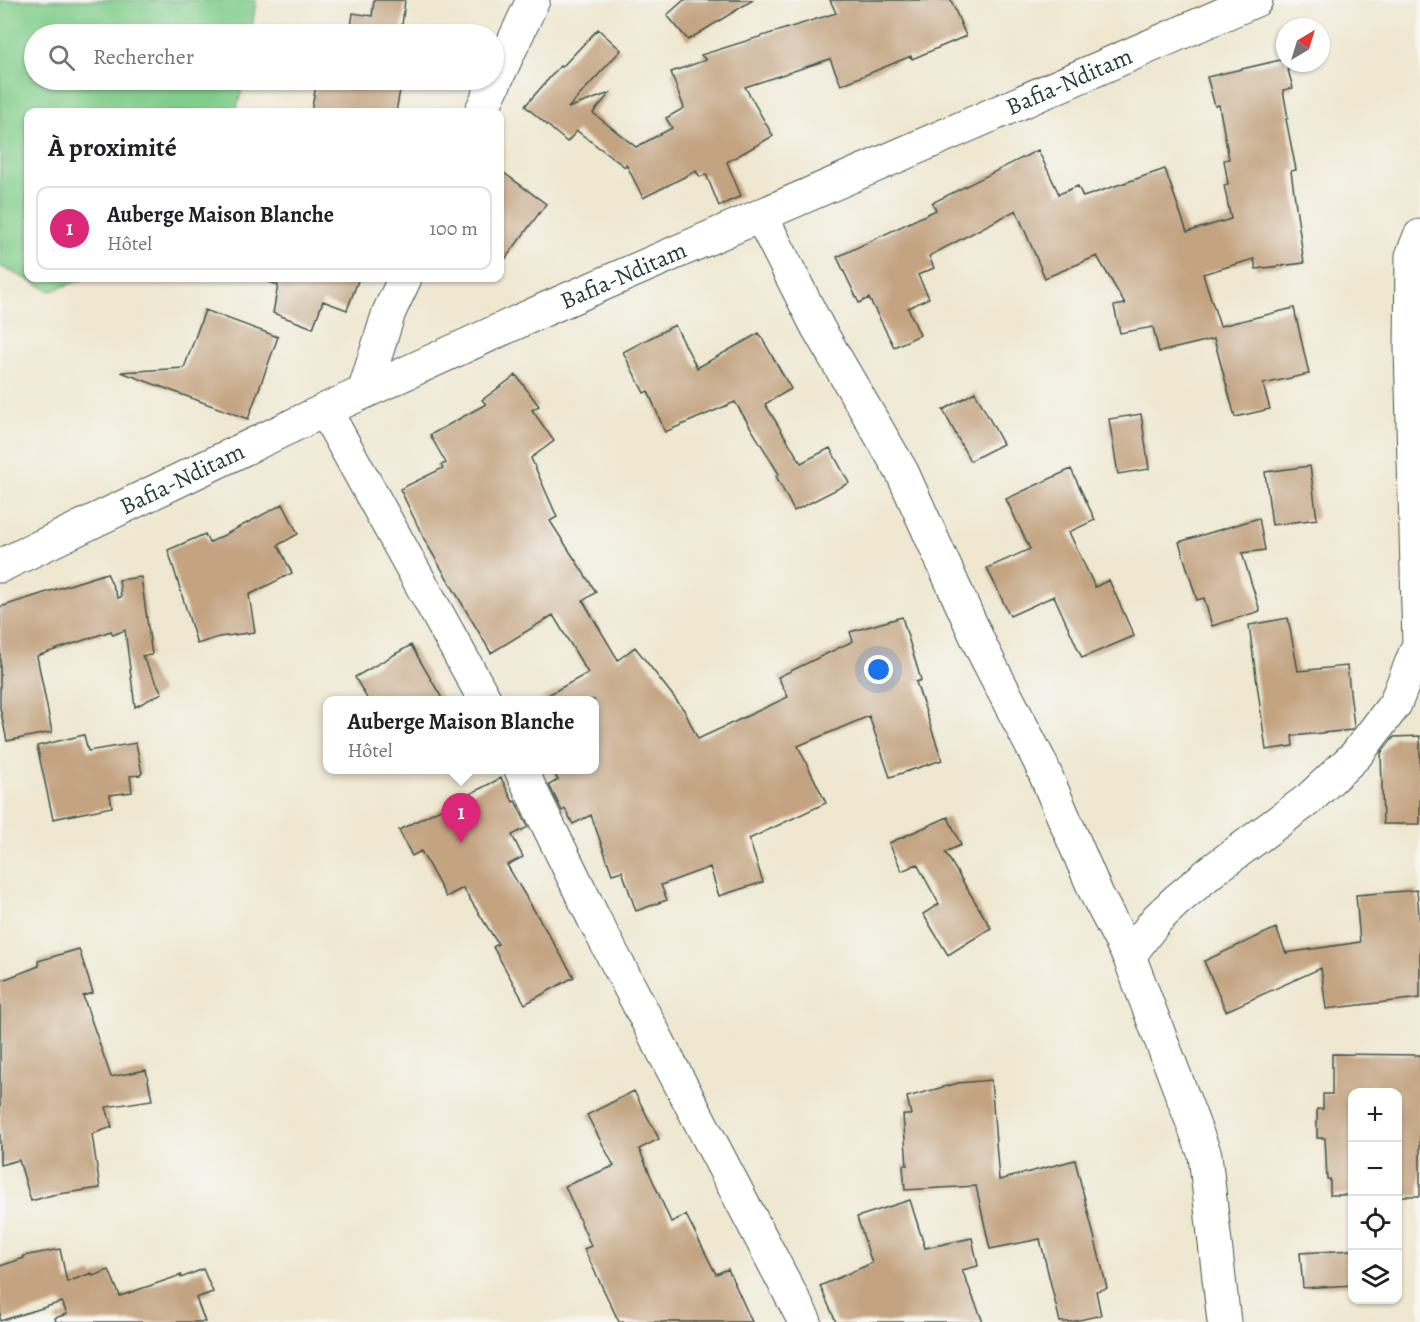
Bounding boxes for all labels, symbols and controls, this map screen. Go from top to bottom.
north arrow [1276,18,1330,72]
search box [24,24,504,90]
street label: Bafia-Nditam [1001,40,1137,123]
icon: search [45,41,78,74]
text: Rechercher [93,42,194,72]
text: À proximité [48,130,177,165]
text: Auberge Maison Blanche [107,200,334,230]
text: 1 [66,215,73,242]
text: 100 m [429,215,478,242]
text: Hôtel [107,230,152,257]
street label: Bafia-Nditam [555,234,692,317]
street label: Bafia-Nditam [114,435,250,522]
your location [864,655,893,684]
popup [323,696,599,774]
text: Auberge Maison Blanche [348,707,574,737]
text: Hôtel [348,737,393,764]
pin: 1 [442,794,480,843]
map controls [1348,1088,1402,1304]
button: + [1348,1088,1402,1142]
button: − [1348,1142,1402,1196]
button: locate [1348,1196,1402,1250]
button: layers [1348,1250,1402,1304]

